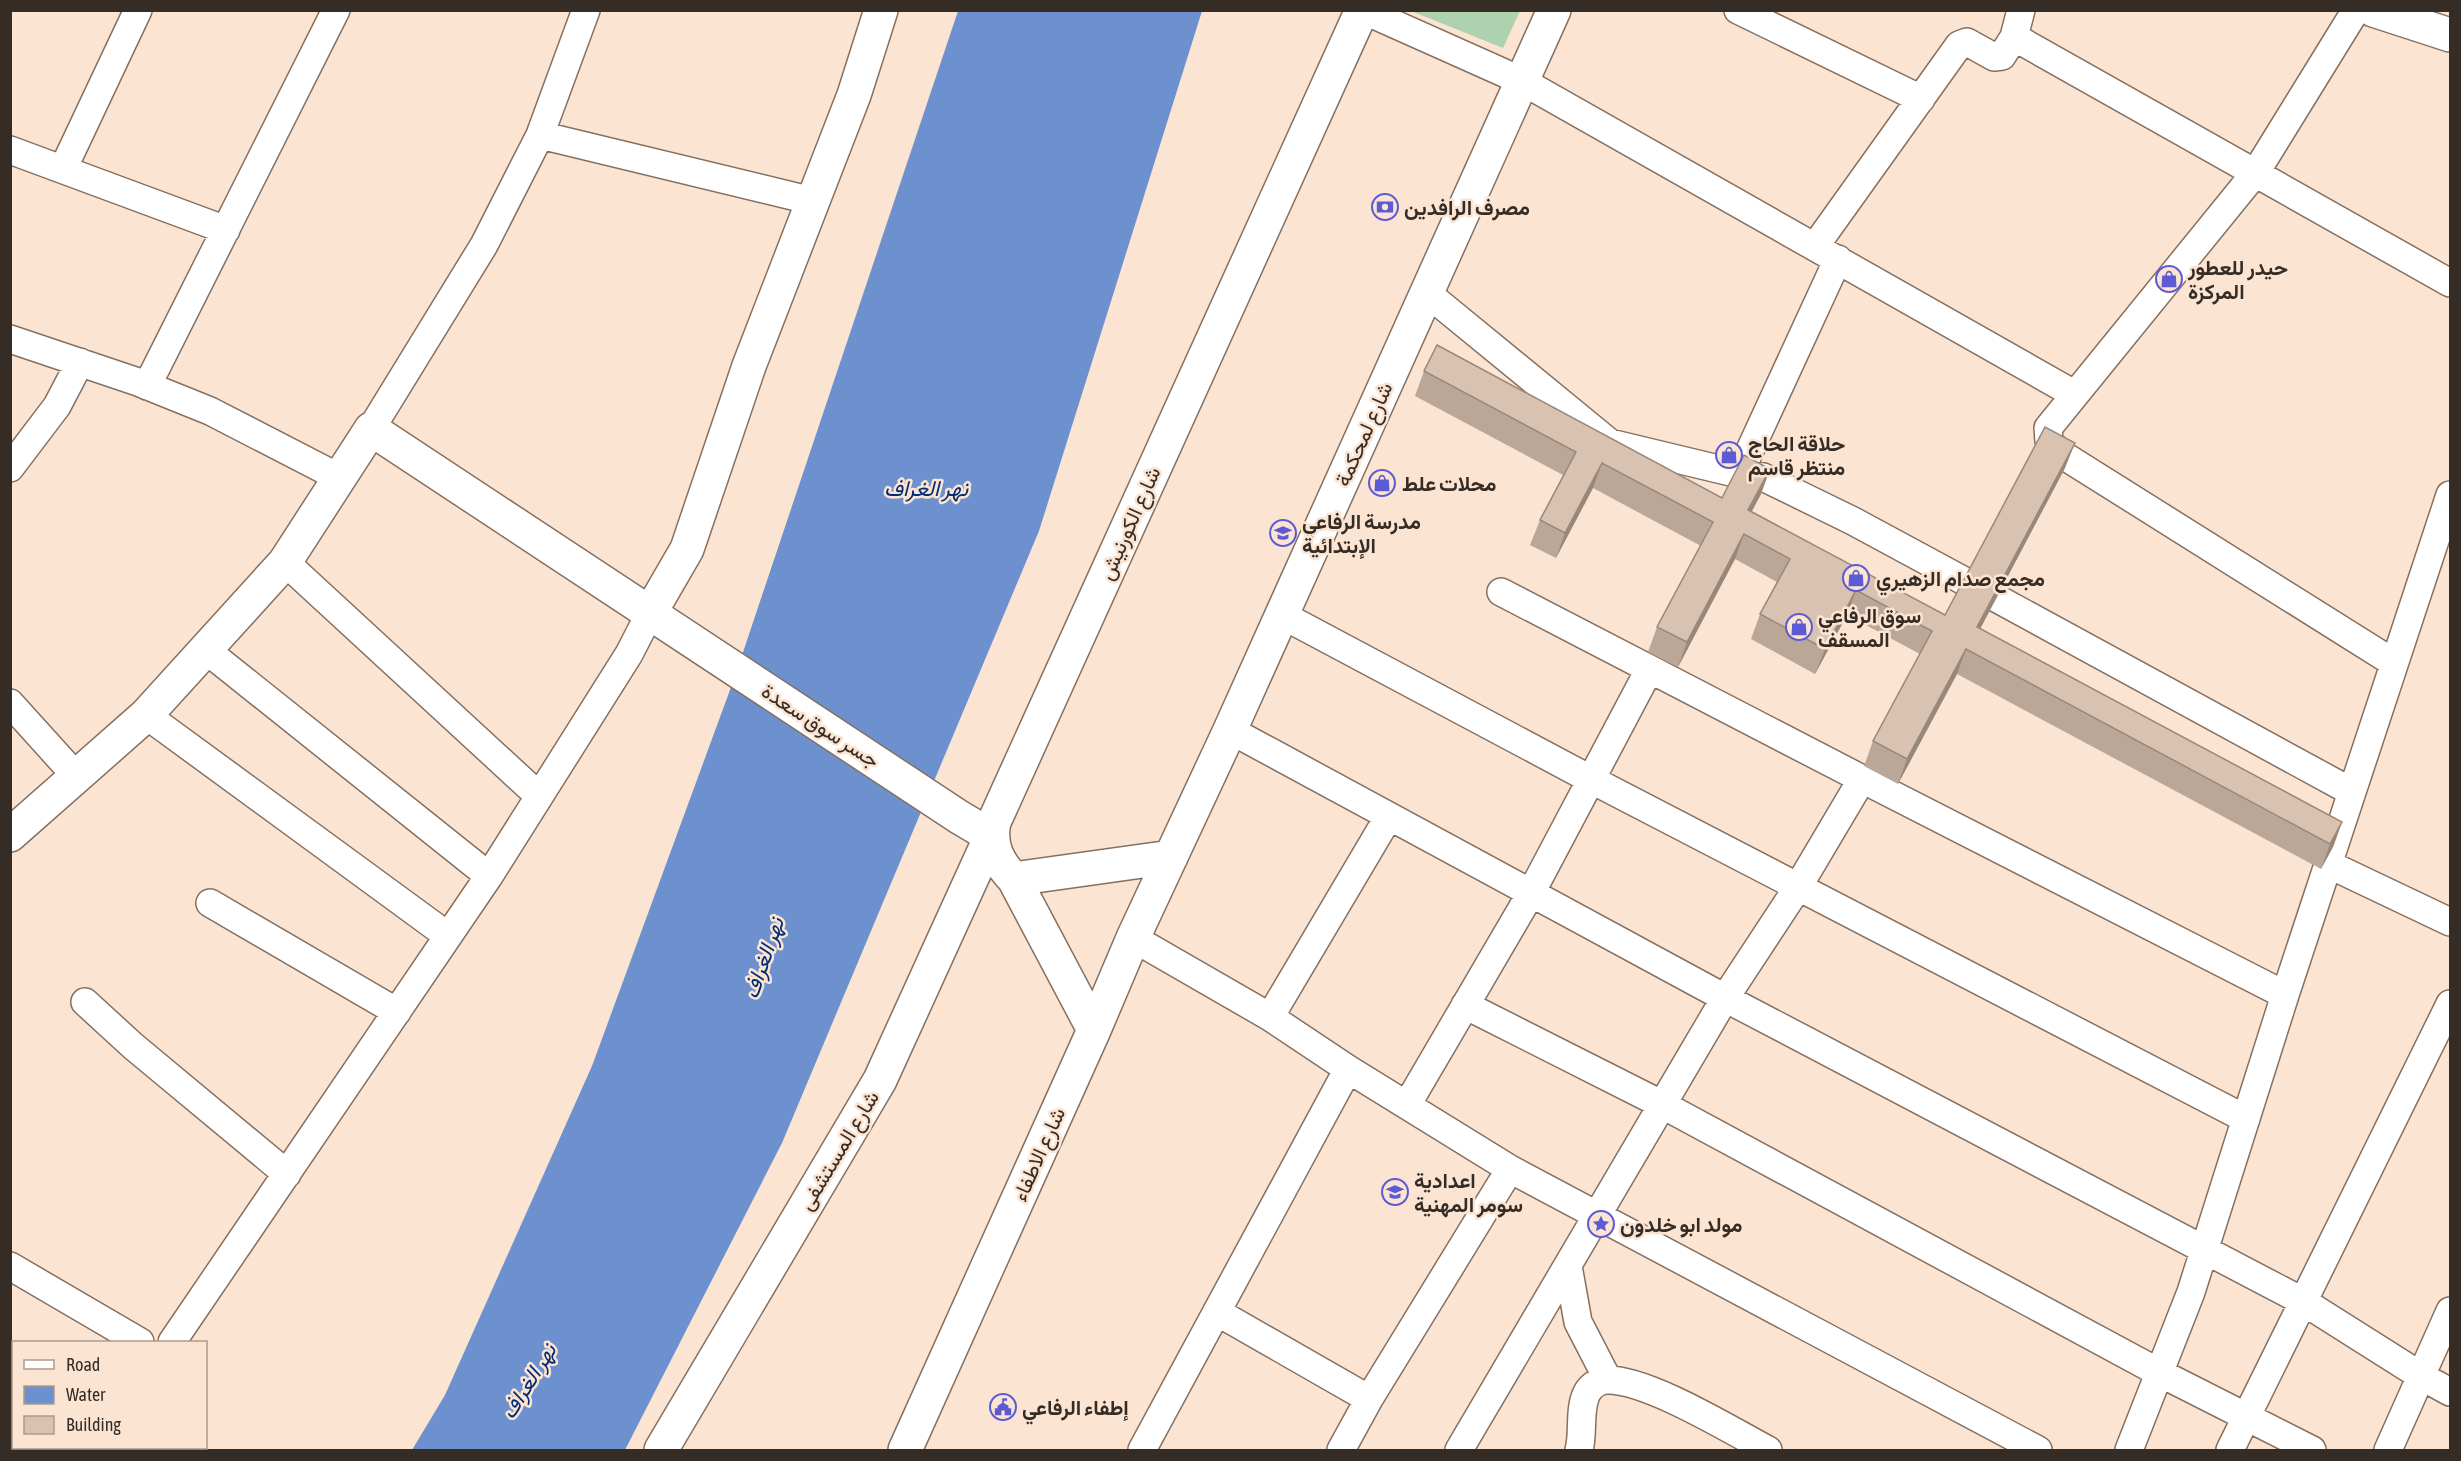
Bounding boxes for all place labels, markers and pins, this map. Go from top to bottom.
bank icon: مصرف الرافدين [1370,192,1400,222]
place label: مصرف الرافدين [1404,195,1530,221]
place label: حيدر للعطور المركزة [2187,255,2288,305]
shop icon: حيدر للعطور المركزة [2154,264,2184,294]
place label: حلاقة الحاج منتظر قاسم [1748,431,1845,482]
shop icon: حلاقة الحاج منتظر قاسم [1714,440,1744,470]
shop icon: محلات علط [1367,468,1397,498]
place label: محلات علط [1402,471,1496,495]
place label: مدرسة الرفاعي الإبتدائية [1302,509,1421,560]
school or university icon: مدرسة الرفاعي الإبتدائية [1268,518,1298,548]
shop icon: مجمع صدام الزهيري [1841,563,1871,593]
place label: مجمع صدام الزهيري [1876,566,2045,596]
place label: سوق الرفاعي المسقف [1818,603,1921,651]
shop icon: سوق الرفاعي المسقف [1784,612,1814,642]
place label: اعدادية سومر المهنية [1414,1168,1523,1218]
school or university icon: اعدادية سومر المهنية [1380,1177,1410,1207]
place icon: مولد ابو خلدون [1586,1209,1616,1239]
place label: مولد ابو خلدون [1620,1212,1742,1238]
public building icon: إطفاء الرفاعي [988,1392,1018,1422]
place label: إطفاء الرفاعي [1022,1395,1129,1425]

